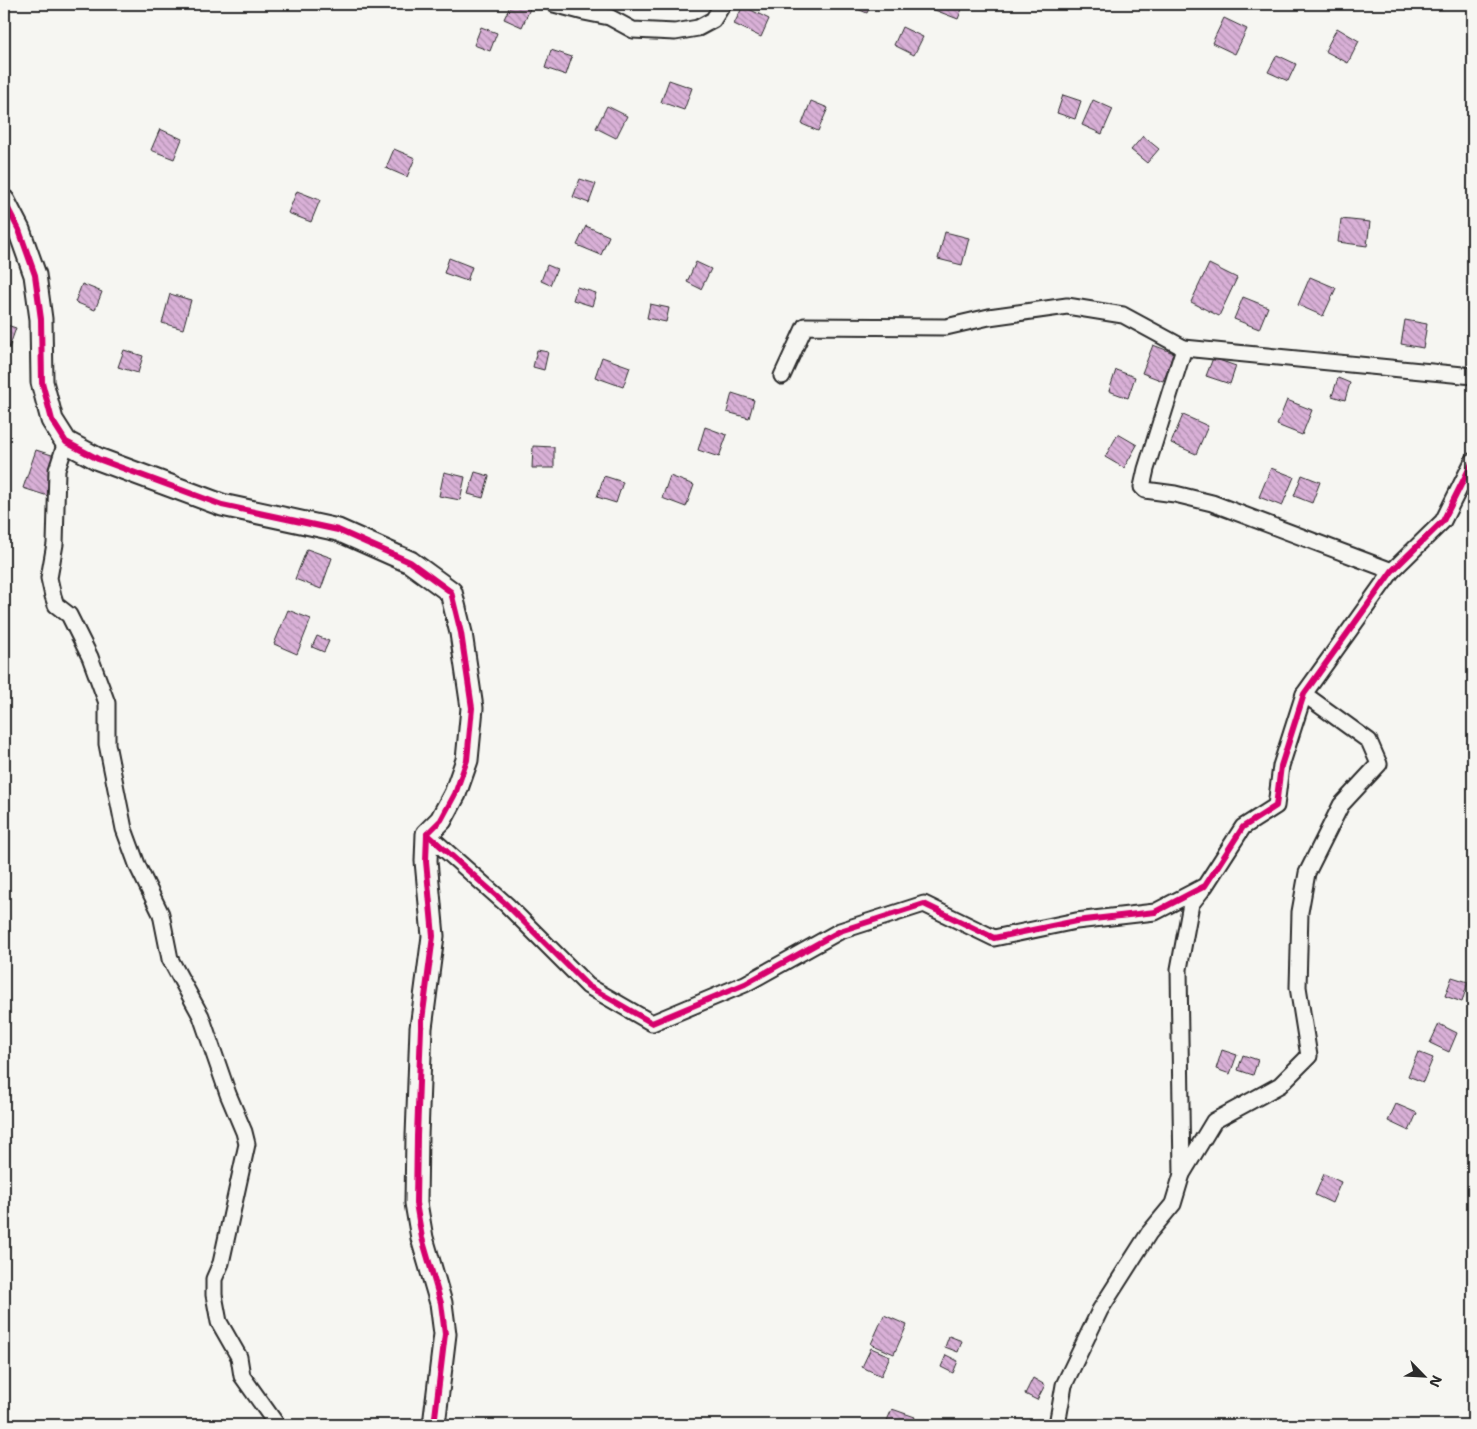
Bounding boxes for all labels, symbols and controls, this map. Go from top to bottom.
north arrow [1400,1352,1450,1402]
text: N [1425,1373,1446,1390]

